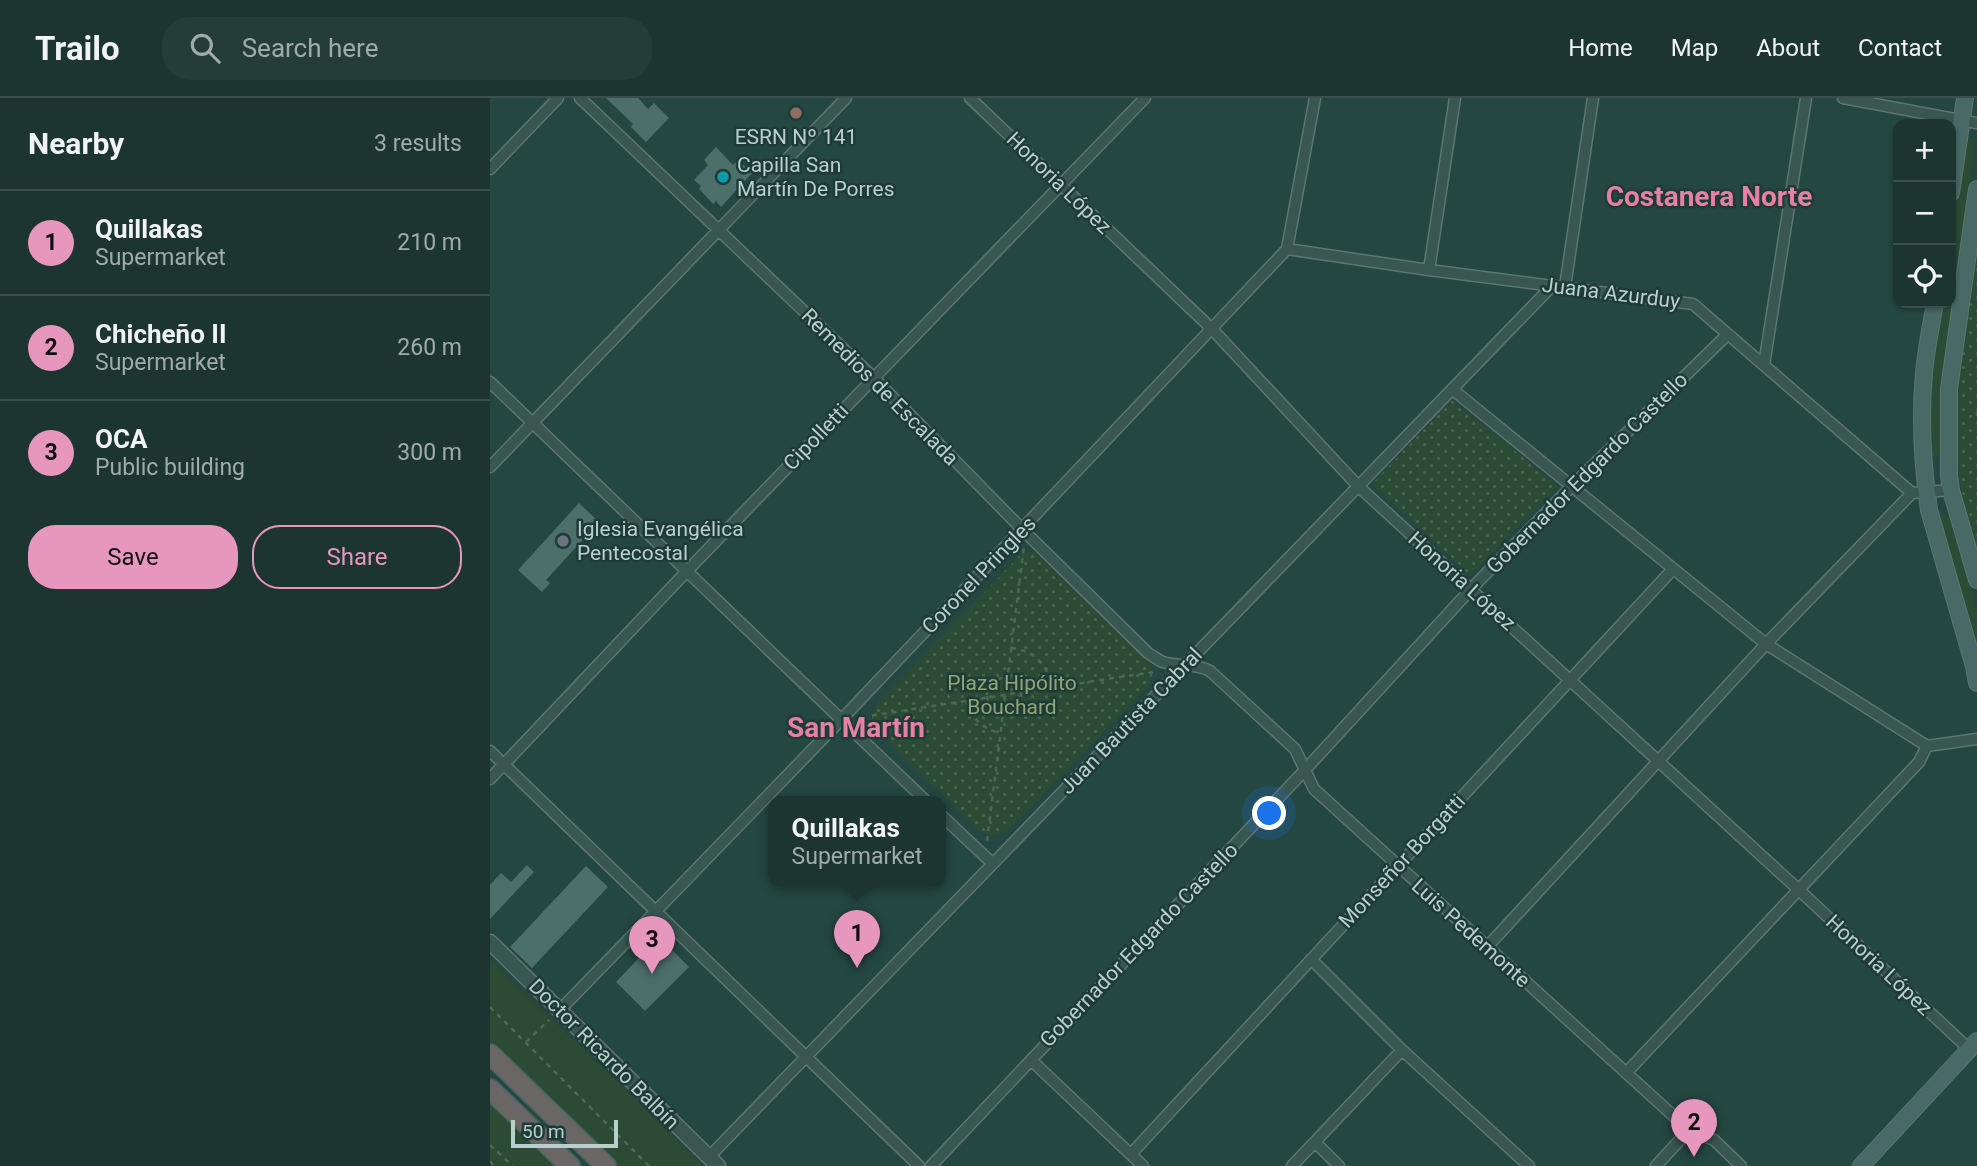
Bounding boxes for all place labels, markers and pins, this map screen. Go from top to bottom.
marker: ESRN Nº 141 [788,105,804,121]
place label: ESRN Nº 141 [735,125,857,149]
place label: Capilla San Martín De Porres [737,153,895,201]
marker: Capilla San Martín De Porres [715,169,731,185]
place label: Iglesia Evangélica Pentecostal [577,517,744,565]
marker: Iglesia Evangélica Pentecostal [555,533,571,549]
pin: 1 [834,910,880,968]
pin: 3 [629,916,675,974]
pin: 2 [1671,1099,1717,1157]

